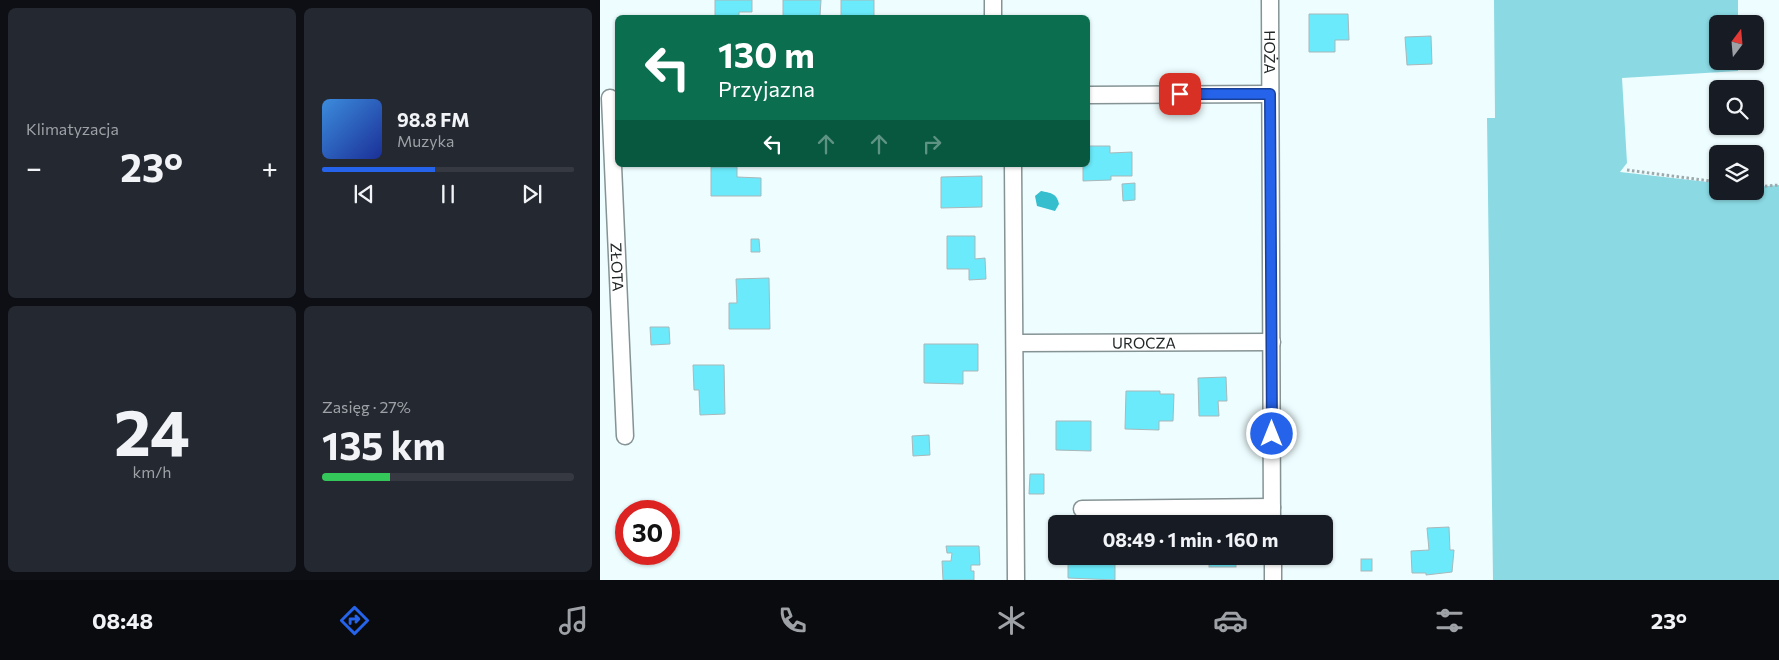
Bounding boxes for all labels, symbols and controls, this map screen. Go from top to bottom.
north arrow [1709,15,1764,70]
map controls [1709,15,1764,200]
street label: HOŻA [1261,30,1279,74]
text: 130 m [718,32,815,75]
icon: left [635,35,700,100]
pin [1159,73,1201,115]
text: Przyjazna [718,75,815,102]
icon: arrive [1166,80,1194,108]
button: search [1709,80,1764,135]
text: 98.8 FM [397,108,470,131]
text: Klimatyzacja [26,119,119,138]
icon: left [759,130,787,158]
icon: ahead [812,130,840,158]
icon: ahead [865,130,893,158]
icon: right [918,130,946,158]
text: Muzyka [397,131,454,150]
text: 23° [120,143,183,190]
button: layers [1709,145,1764,200]
text: − [26,150,42,184]
text: + [262,150,278,184]
icon: previous [350,180,378,208]
icon: pause [434,180,462,208]
icon: next [518,180,546,208]
street label: ZŁOTA [607,242,628,292]
street label: UROCZA [1112,333,1176,352]
text: 24 [114,390,190,469]
text: Zasięg · 27% [322,397,411,416]
position arrow [1245,407,1297,459]
text: 135 km [322,421,446,468]
text: km/h [133,462,171,481]
speed limit sign: 30 [615,500,680,565]
text: 08:49 · 1 min · 160 m [1103,528,1278,551]
icon: directions [337,603,372,638]
icon: music [556,603,591,638]
icon: phone [775,603,810,638]
icon: climate [994,603,1029,638]
icon: car [1213,603,1248,638]
icon: filters [1432,603,1467,638]
text: 08:48 [92,607,153,634]
text: 23° [1651,607,1687,634]

